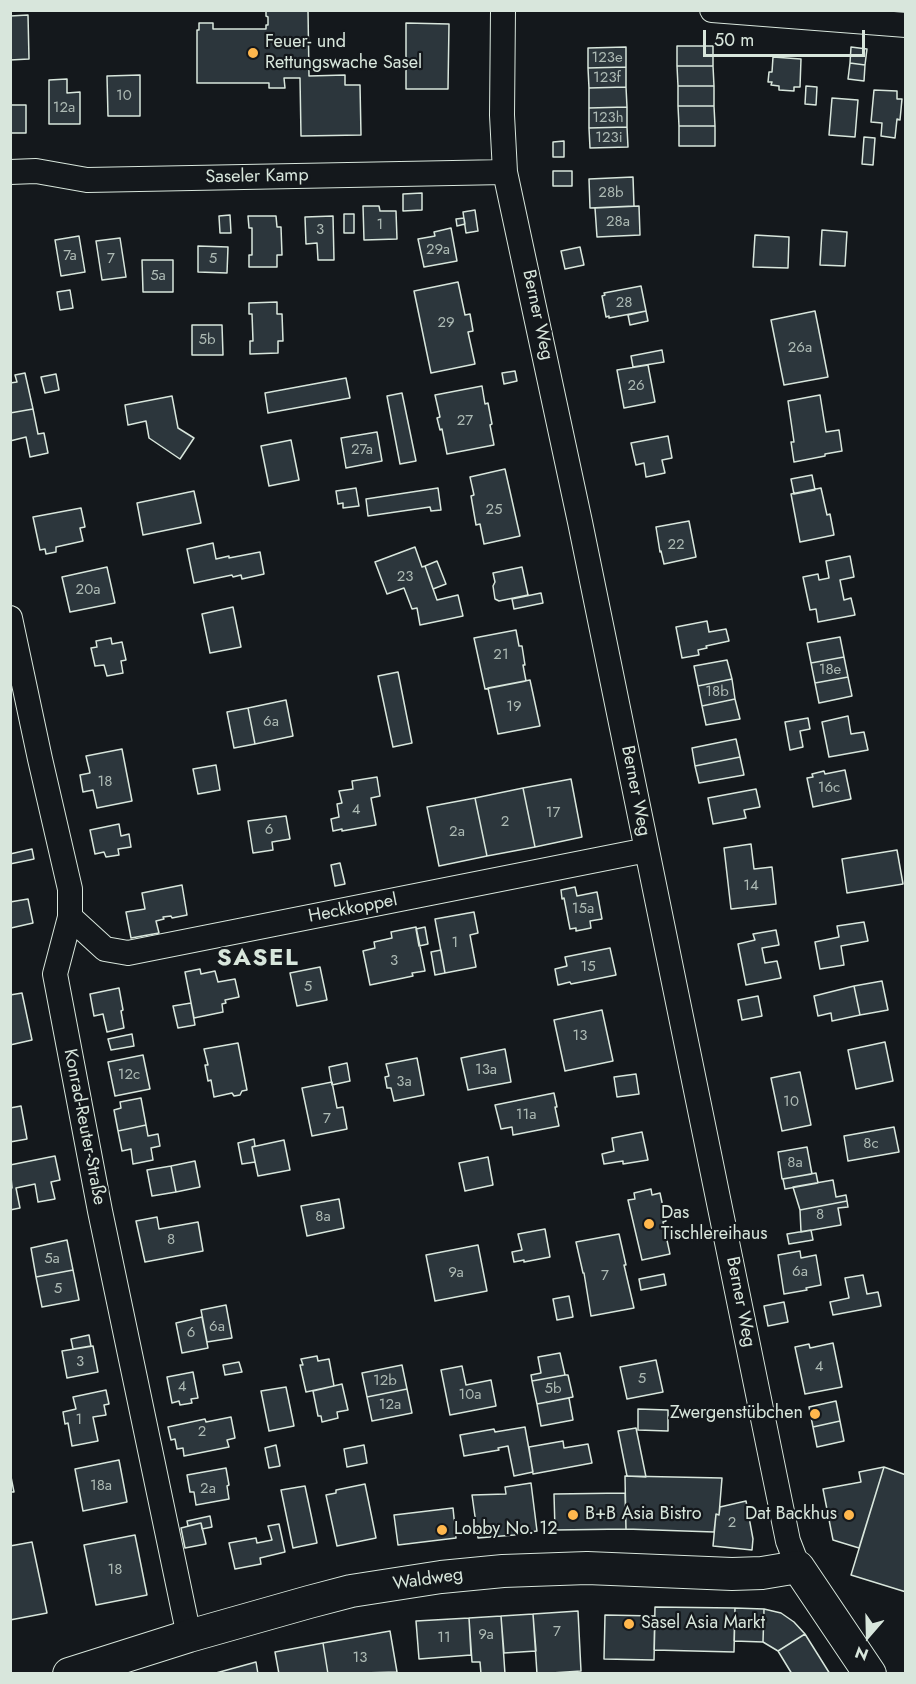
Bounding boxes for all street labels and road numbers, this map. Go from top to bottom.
street label: Saseler Kamp [205,165,309,189]
street label: Berner Weg [517,268,557,362]
street label: Berner Weg [616,744,654,838]
street label: Heckkoppel [307,890,399,928]
street label: Konrad-Reuter-Straße [58,1047,110,1207]
street label: Berner Weg [721,1255,759,1349]
street label: Waldweg [392,1564,464,1596]

